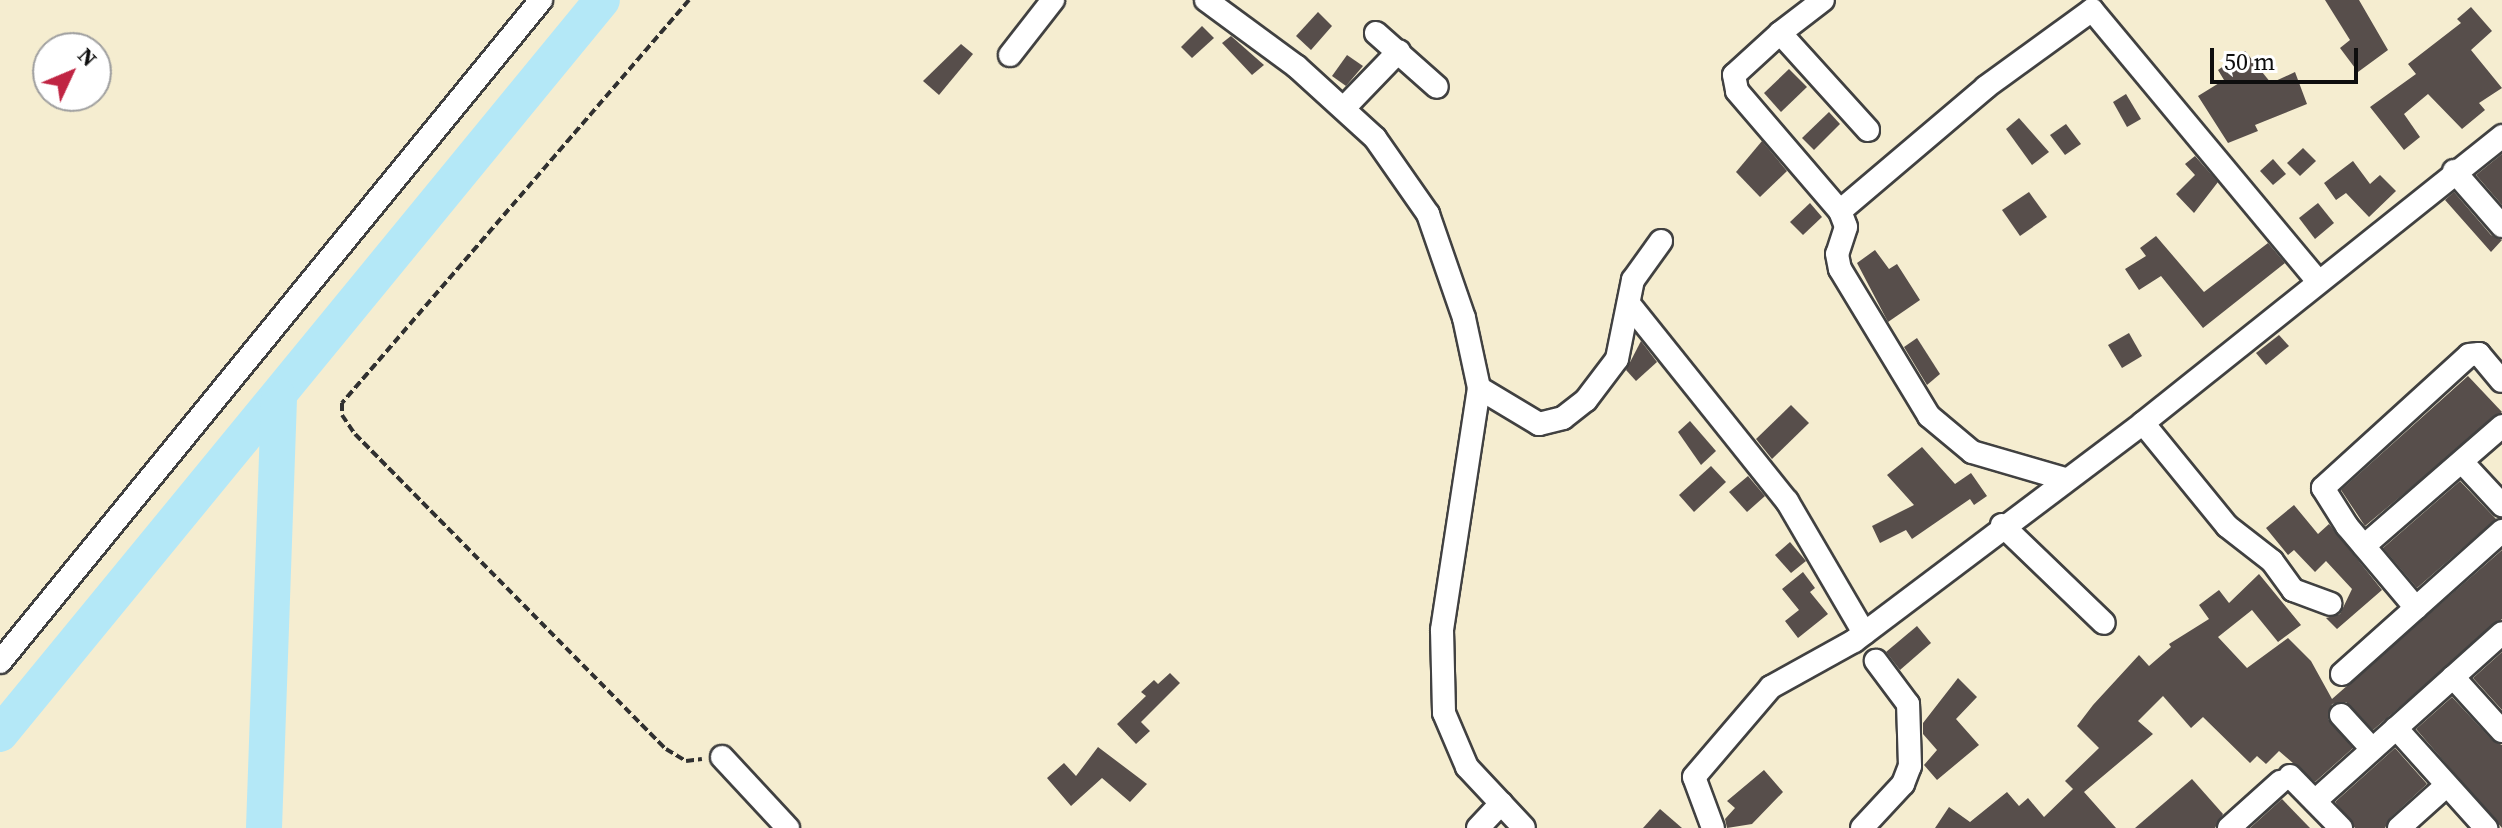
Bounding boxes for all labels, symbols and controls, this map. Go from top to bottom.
north arrow [32,32,112,112]
scale bar [2214,32,2362,82]
text: N [71,41,104,73]
text: 50 m [2224,45,2275,78]

